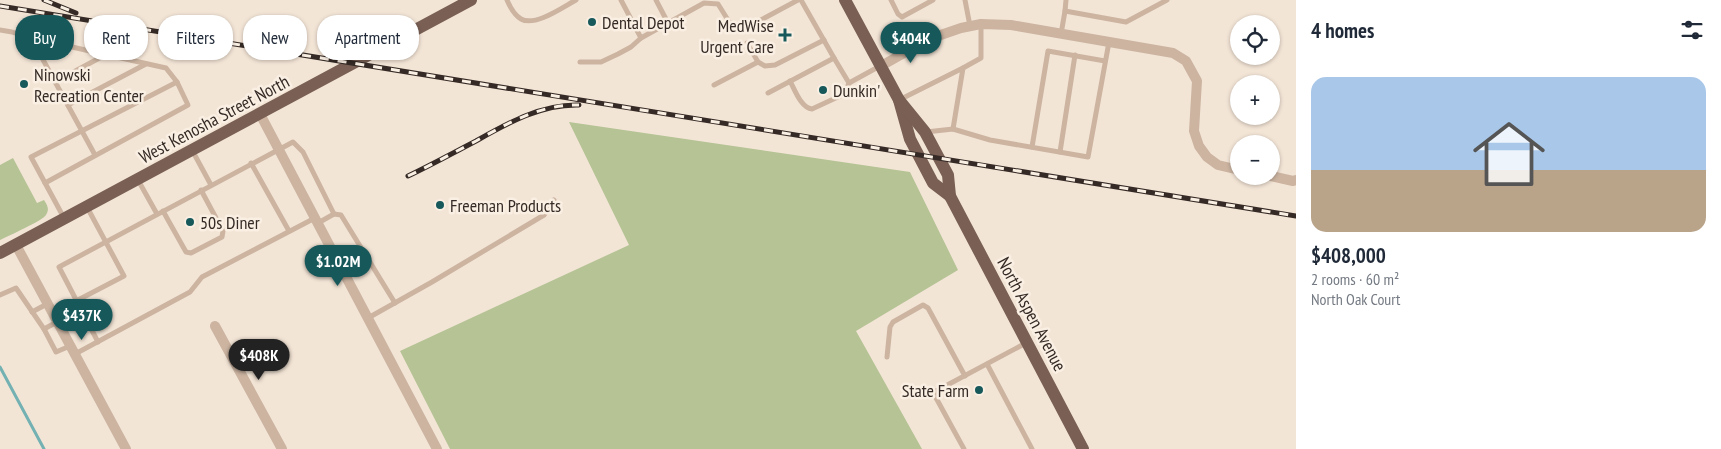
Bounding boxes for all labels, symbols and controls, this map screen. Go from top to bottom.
place label: Dental Depot [602,11,684,34]
place label: MedWise Urgent Care [700,14,774,58]
chip: Buy [15,15,74,60]
chip: Rent [84,15,148,60]
chip: Filters [158,15,233,60]
chip: New [243,15,307,60]
chip: Apartment [317,15,419,60]
map controls [1230,15,1280,185]
button: locate [1230,15,1280,65]
marker: Dental Depot [586,16,598,28]
icon: filters [1678,16,1706,44]
text: 4 homes [1311,17,1374,44]
pin: $404K [876,22,946,64]
marker: MedWise Urgent Care [778,28,792,42]
text: $404K [892,28,930,48]
place label: Ninowski Recreation Center [34,63,144,107]
street label: West Kenosha Street North [135,70,293,168]
button: + [1230,75,1280,125]
marker: Ninowski Recreation Center [18,78,30,90]
place label: Dunkin' [833,79,880,102]
marker: Dunkin' [817,84,829,96]
icon: home [1464,109,1554,199]
button: − [1230,135,1280,185]
place label: Freeman Products [450,194,561,217]
marker: Freeman Products [434,199,446,211]
place label: 50s Diner [200,211,260,234]
marker: 50s Diner [184,216,196,228]
text: $408,000 [1311,242,1386,269]
pin: $1.02M [297,244,379,287]
text: $1.02M [316,251,360,271]
street label: North Aspen Avenue [992,253,1072,375]
text: 2 rooms · 60 m² [1311,269,1399,289]
text: North Oak Court [1311,289,1400,309]
pin: $437K [47,298,117,341]
text: $437K [63,305,101,325]
pin: $408K [224,338,294,381]
text: $408K [240,345,278,365]
place label: State Farm [902,379,969,402]
marker: State Farm [973,384,985,396]

